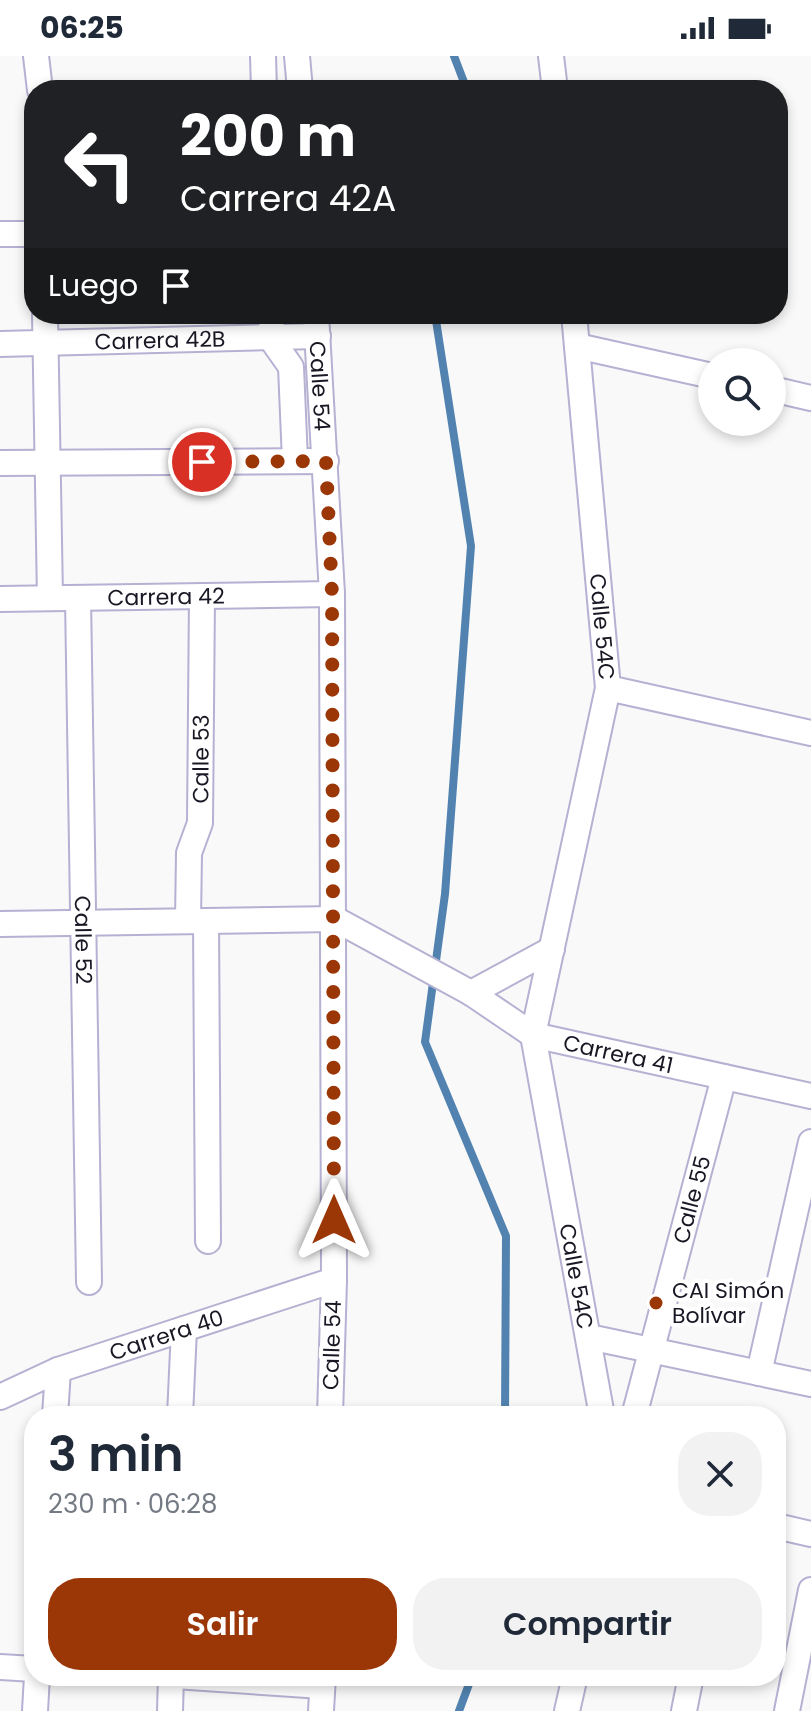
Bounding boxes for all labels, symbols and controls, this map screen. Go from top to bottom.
text: 06:25 [40,6,124,49]
text: 200 m [180,97,356,176]
icon: left [48,112,152,216]
text: Carrera 42A [180,173,396,224]
text: Luego [48,264,138,307]
icon: arrive [154,264,198,308]
street label: Carrera 42B [94,323,226,357]
street label: Calle 54 [302,340,338,432]
map controls [698,348,786,436]
button: search [698,348,786,436]
pin [168,428,236,496]
icon: arrive [180,440,224,484]
street label: Calle 54C [582,572,623,681]
street label: Carrera 42 [107,580,225,613]
street label: Calle 53 [185,714,216,804]
street label: Calle 52 [67,895,100,985]
street label: Carrera 41 [560,1027,676,1081]
street label: Calle 55 [665,1152,718,1247]
position arrow [292,1178,376,1262]
street label: Calle 54C [552,1221,602,1332]
place label: CAI Simón Bolívar [672,1275,784,1331]
marker: CAI Simón Bolívar [647,1294,665,1312]
street label: Calle 54 [315,1299,349,1390]
street label: Carrera 40 [105,1302,228,1368]
text: 3 min [48,1421,184,1488]
button: close [678,1432,762,1516]
text: 230 m · 06:28 [48,1486,217,1522]
button: Salir [48,1578,397,1670]
button: Compartir [413,1578,762,1670]

